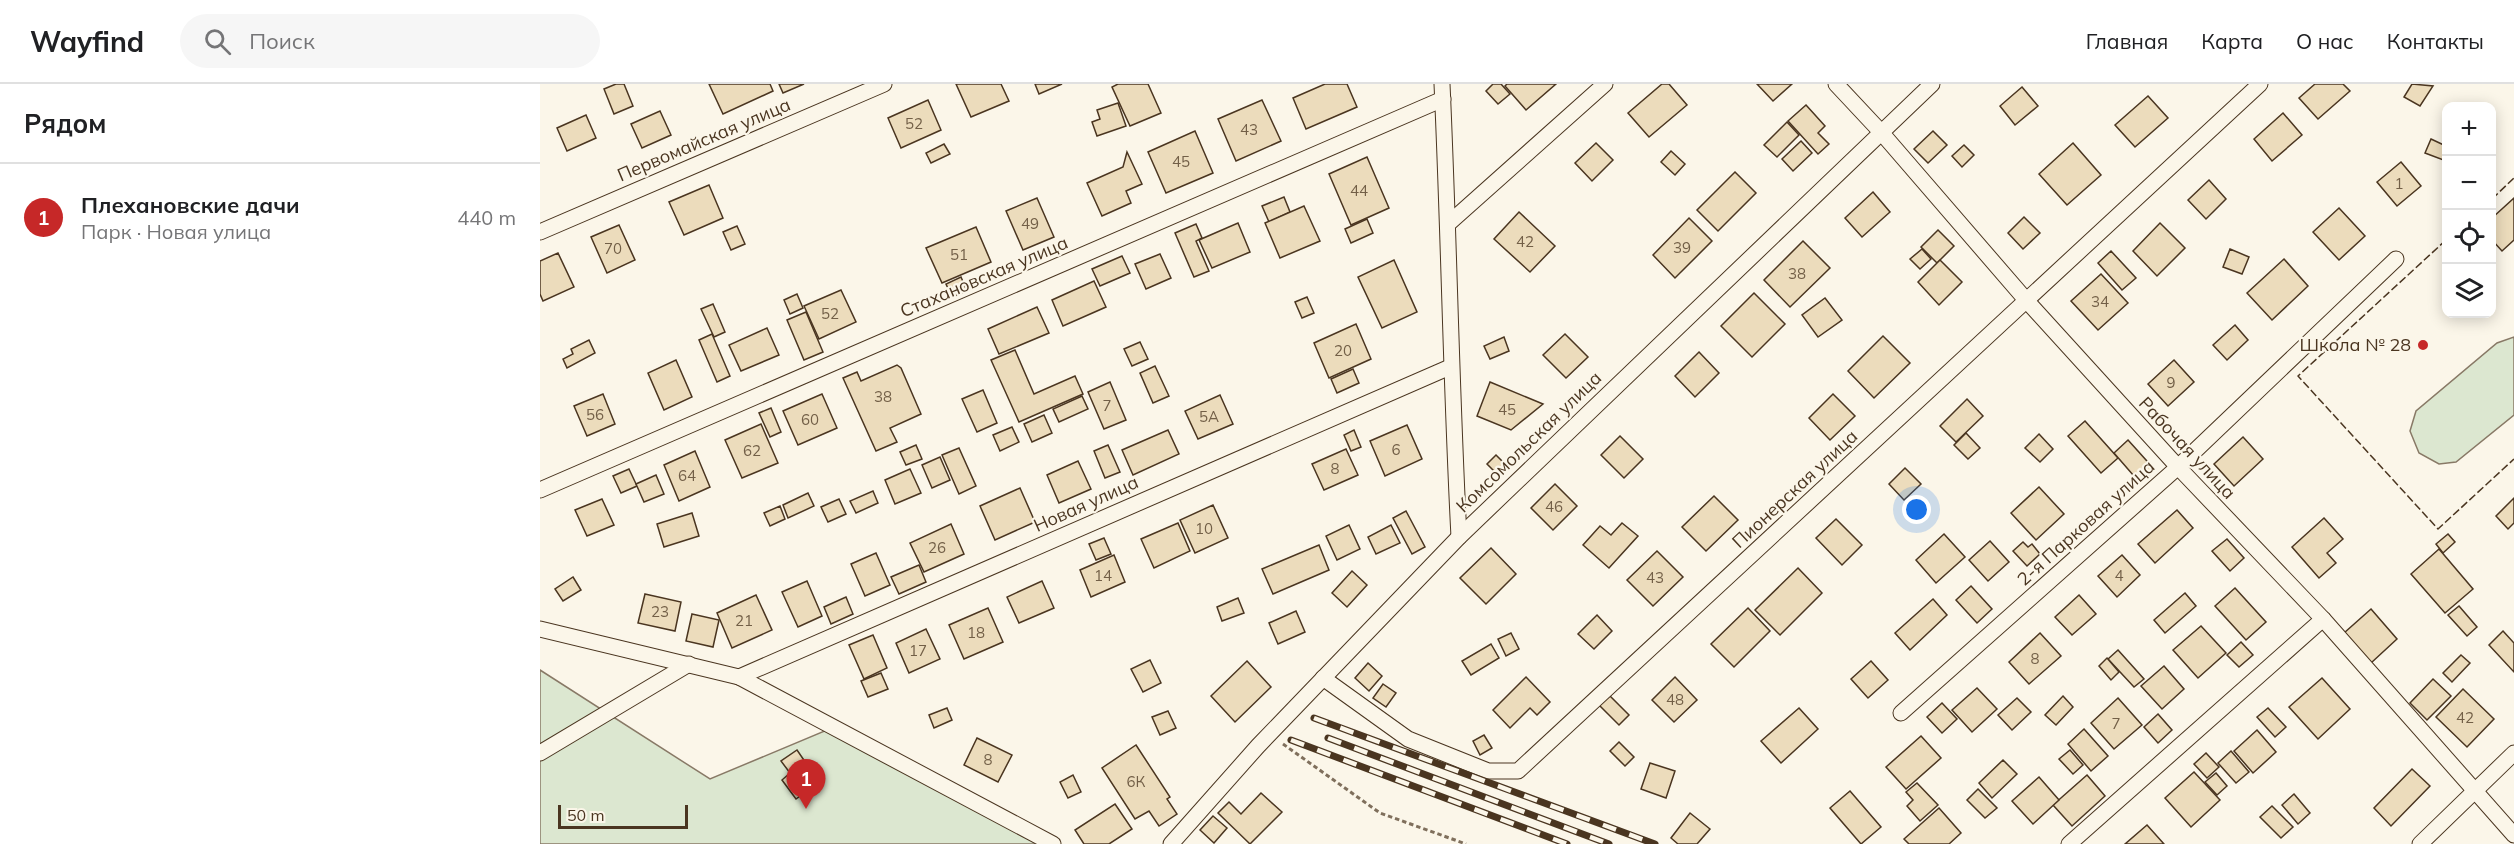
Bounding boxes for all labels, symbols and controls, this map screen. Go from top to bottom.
search box [180,14,600,68]
text: Wayfind [30,24,144,59]
icon: search [201,25,234,58]
text: Поиск [249,27,315,55]
text: Главная [2086,28,2168,54]
text: Карта [2201,28,2263,54]
text: О нас [2296,28,2354,54]
text: Контакты [2387,28,2484,54]
street label: Первомайская улица [614,93,794,186]
map controls [2442,102,2496,318]
button: + [2442,102,2496,156]
text: Рядом [24,107,107,140]
house number: 52 [905,114,923,133]
house number: 43 [1240,120,1258,139]
house number: 45 [1172,152,1190,171]
button: − [2442,156,2496,210]
house number: 1 [2394,174,2404,193]
house number: 44 [1350,181,1368,200]
text: Плехановские дачи [81,191,300,219]
text: 1 [38,205,50,230]
text: 440 m [457,205,516,230]
button: locate [2442,210,2496,264]
house number: 49 [1021,214,1039,233]
text: Парк · Новая улица [81,219,271,244]
street label: Стахановская улица [896,231,1071,322]
house number: 42 [1516,232,1534,251]
house number: 39 [1673,238,1691,257]
house number: 70 [604,239,622,258]
house number: 51 [950,245,968,264]
house number: 38 [1788,264,1806,283]
button: layers [2442,264,2496,318]
house number: 34 [2091,292,2109,311]
house number: 52 [821,304,839,323]
place label: Школа № 28 [2299,333,2411,356]
marker: Школа № 28 [2416,338,2430,352]
house number: 20 [1334,341,1352,360]
street label: Комсомольская улица [1451,366,1606,517]
house number: 9 [2166,373,2176,392]
house number: 38 [874,387,892,406]
street label: Рабочая улица [2134,392,2241,504]
house number: 7 [1102,396,1112,415]
house number: 45 [1498,400,1516,419]
house number: 56 [586,405,604,424]
house number: 5А [1199,407,1219,426]
house number: 60 [801,410,819,429]
street label: Пионерская улица [1727,424,1862,553]
house number: 6 [1391,440,1401,459]
house number: 62 [743,441,761,460]
street label: 2-я Парковая улица [2012,455,2159,590]
house number: 8 [1330,459,1340,478]
house number: 64 [678,466,696,485]
street label: Новая улица [1030,470,1142,537]
your location [1902,495,1931,524]
house number: 46 [1545,497,1563,516]
house number: 10 [1195,519,1213,538]
house number: 26 [928,538,946,557]
house number: 14 [1094,566,1112,585]
house number: 4 [2114,566,2124,585]
house number: 43 [1646,568,1664,587]
house number: 23 [651,602,669,621]
house number: 21 [735,611,753,630]
house number: 18 [967,623,985,642]
house number: 17 [909,641,927,660]
house number: 8 [2030,649,2040,668]
house number: 48 [1666,690,1684,709]
house number: 42 [2456,708,2474,727]
house number: 7 [2111,714,2121,733]
house number: 8 [983,750,993,769]
pin: 1 [786,760,826,809]
house number: 6К [1127,772,1146,791]
scale bar [558,802,688,830]
text: 50 m [567,805,604,825]

